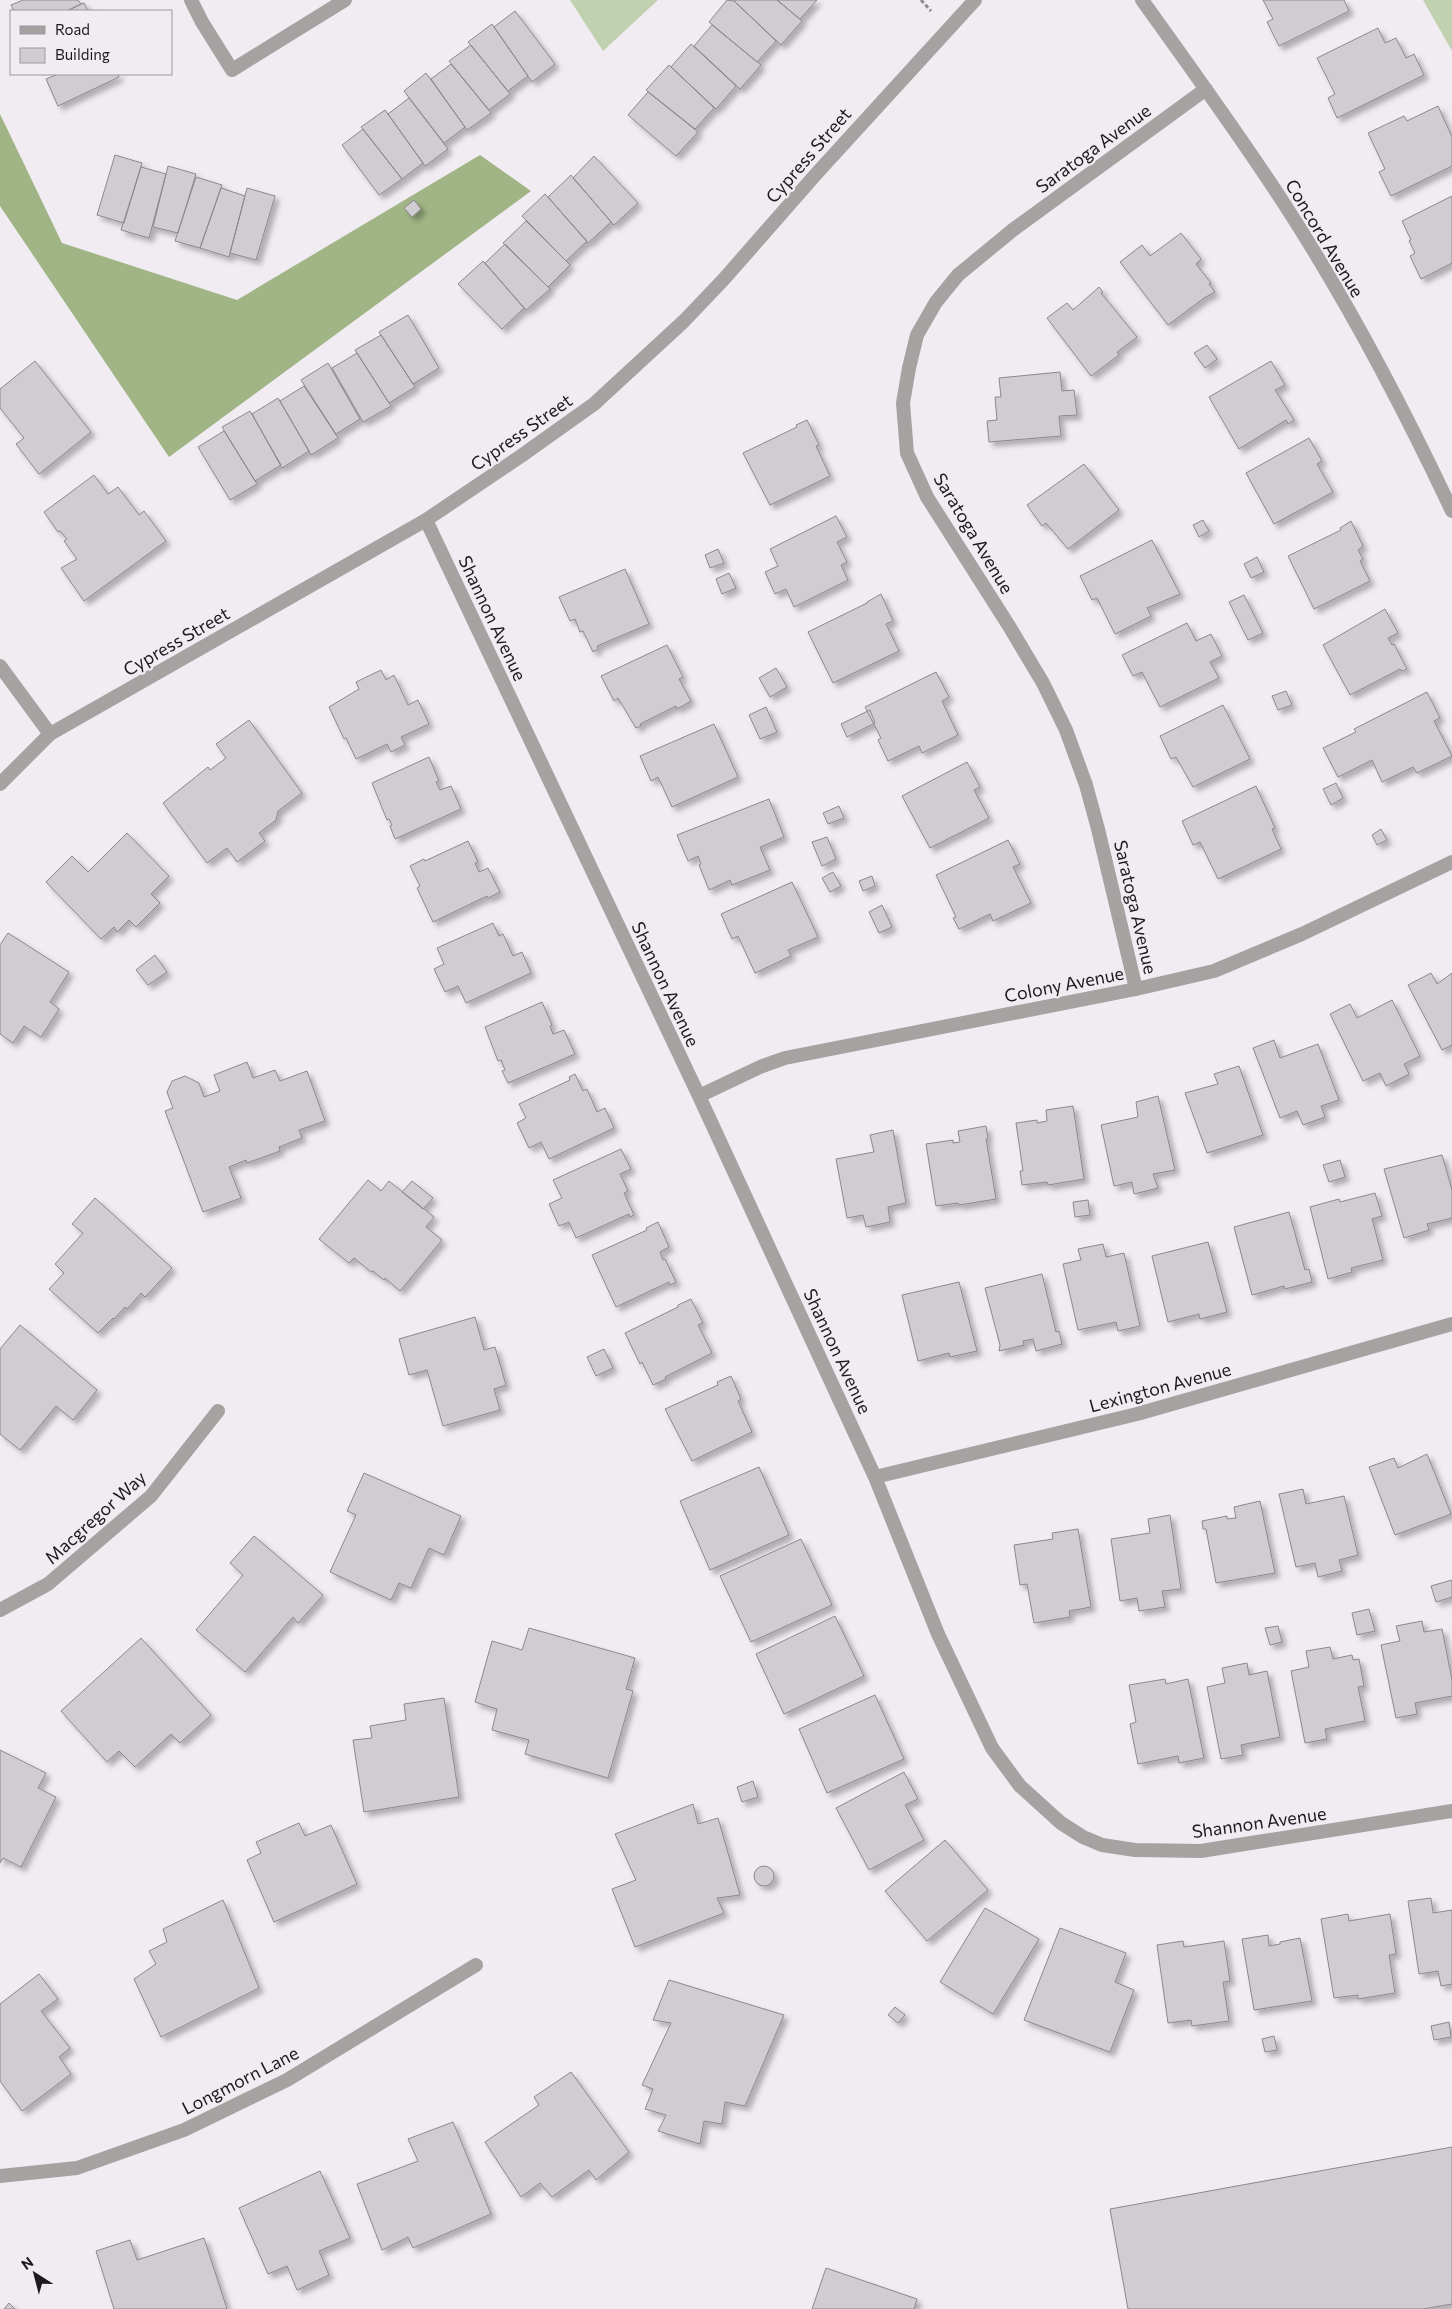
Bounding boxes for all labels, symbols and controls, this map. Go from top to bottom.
legend [10,10,172,75]
text: Road [55,20,90,38]
text: Building [55,45,110,63]
street label: Saratoga Avenue [1031,99,1155,197]
street label: Cypress Street [761,103,855,207]
street label: Concord Avenue [1281,175,1369,301]
street label: Cypress Street [466,389,576,475]
street label: Saratoga Avenue [929,469,1019,597]
street label: Shannon Avenue [454,552,532,684]
street label: Cypress Street [119,602,233,680]
street label: Saratoga Avenue [1110,838,1162,976]
street label: Shannon Avenue [627,918,705,1050]
street label: Colony Avenue [1002,962,1126,1006]
street label: Shannon Avenue [799,1285,877,1417]
street label: Lexington Avenue [1087,1358,1233,1416]
street label: Macgregor Way [40,1466,150,1568]
street label: Shannon Avenue [1190,1802,1328,1842]
street label: Longmorn Lane [178,2041,302,2119]
north arrow [10,2249,60,2299]
text: N [18,2253,36,2273]

